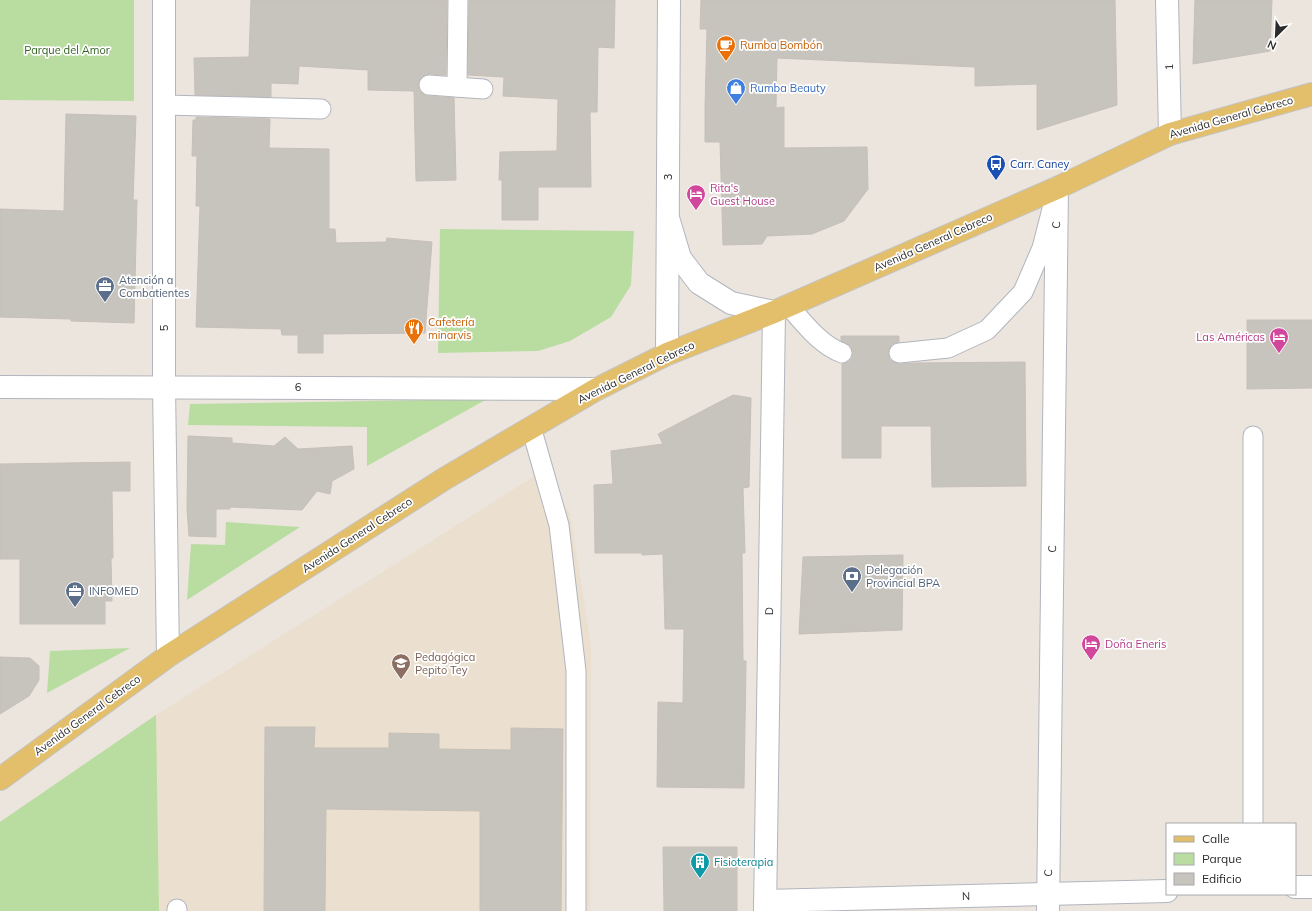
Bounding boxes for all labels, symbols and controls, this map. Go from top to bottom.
north arrow [1256,16,1296,56]
cafe icon: Rumba Bombón [715,34,737,62]
text: N [1265,37,1279,53]
place label: Rumba Bombón [740,38,822,52]
park label: Parque del Amor [24,43,110,57]
street label: 1 [1162,64,1176,70]
shop icon: Rumba Beauty [725,77,747,105]
place label: Rumba Beauty [750,81,826,95]
street label: Avenida General Cebreco [1167,93,1295,141]
bus stop icon: Carr. Caney [985,153,1007,181]
place label: Carr. Caney [1010,157,1069,171]
street label: 3 [661,174,675,180]
place label: Rita's Guest House [710,181,775,208]
hotel icon: Rita's Guest House [685,183,707,211]
street label: Avenida General Cebreco [872,209,994,275]
street label: C [1049,221,1063,229]
place label: Atención a Combatientes [119,273,189,300]
office icon: Atención a Combatientes [94,275,116,303]
place label: Cafetería minarvis [428,315,474,342]
restaurant icon: Cafetería minarvis [403,317,425,345]
street label: 5 [157,324,171,331]
hotel icon: Las Américas [1268,326,1290,354]
place label: Las Américas [1196,330,1265,344]
street label: Avenida General Cebreco [575,338,697,406]
street label: 6 [295,380,302,394]
street label: Avenida General Cebreco [299,494,415,576]
street label: C [1045,545,1059,553]
place label: Delegación Provincial BPA [866,563,940,590]
bank icon: Delegación Provincial BPA [841,565,863,593]
office icon: INFOMED [64,580,86,608]
place label: INFOMED [89,584,139,598]
street label: D [762,607,776,615]
hotel icon: Doña Eneris [1080,633,1102,661]
place label: Doña Eneris [1105,637,1166,651]
place label: Pedagógica Pepito Tey [415,650,475,677]
school or university icon: Pedagógica Pepito Tey [390,652,412,680]
street label: Avenida General Cebreco [31,672,143,758]
legend [1166,823,1296,895]
text: Calle [1202,831,1229,846]
building icon: Fisioterapia [689,851,711,879]
text: Parque [1202,851,1242,866]
place label: Fisioterapia [714,855,773,869]
street label: C [1041,869,1055,877]
text: Edificio [1202,871,1242,886]
street label: N [962,889,970,903]

